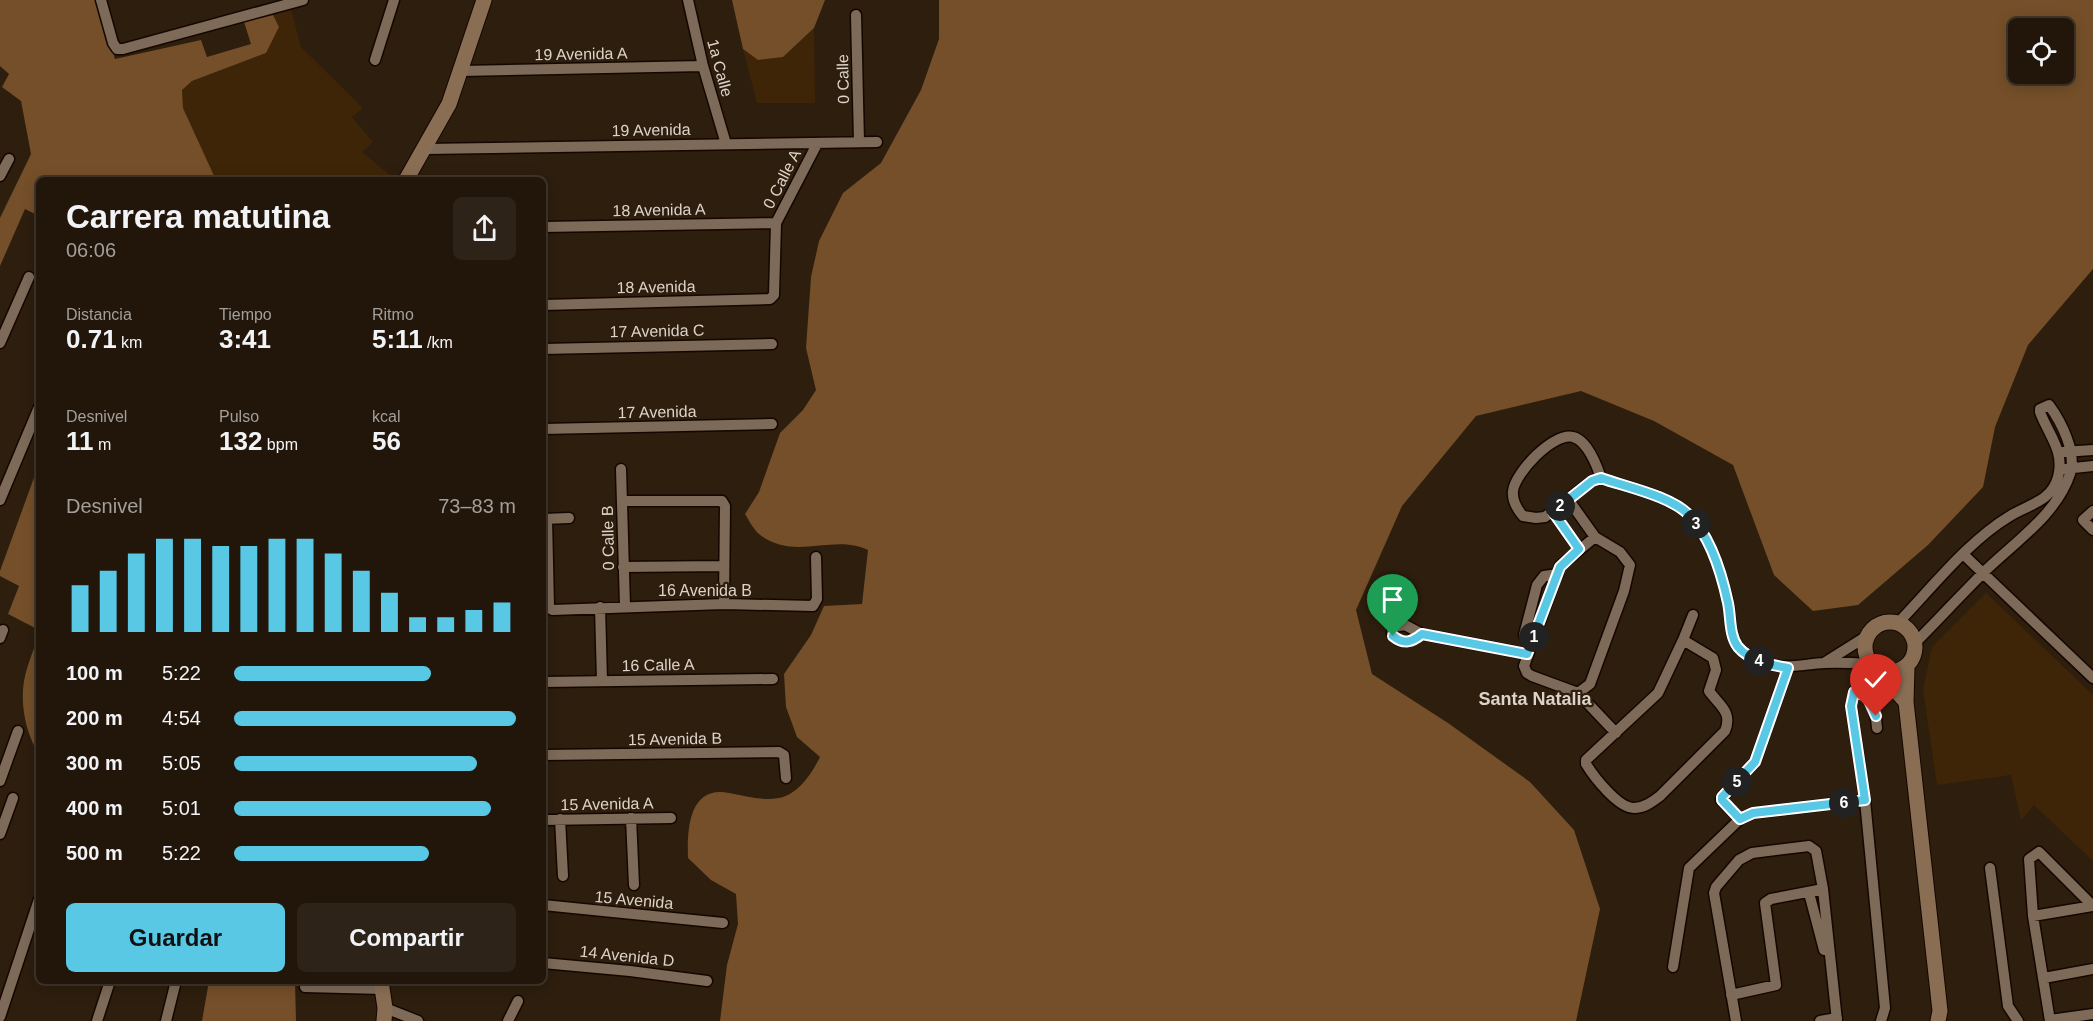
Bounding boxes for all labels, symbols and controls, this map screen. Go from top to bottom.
map controls [2008,18,2074,84]
button: locate [2008,18,2074,84]
street label: 1a Calle [704,37,736,99]
street label: 19 Avenida A [534,45,628,63]
street label: 0 Calle [834,54,852,104]
street label: 19 Avenida [611,121,691,139]
street label: 0 Calle A [760,146,804,211]
button: share [453,197,516,260]
text: Carrera matutina [66,198,330,235]
street label: 18 Avenida A [612,201,706,219]
text: 06:06 [66,239,116,261]
street label: 18 Avenida [616,278,696,296]
text: Distancia [66,306,132,323]
text: Tiempo [219,306,272,323]
text: Ritmo [372,306,414,323]
street label: 17 Avenida C [609,322,705,340]
text: 0.71 [66,324,117,354]
text: 3:41 [219,324,271,354]
text: 5:11 [372,324,423,354]
text: km [117,334,142,351]
text: /km [423,334,453,351]
street label: 17 Avenida [617,403,697,421]
text: Desnivel [66,408,127,425]
text: Pulso [219,408,259,425]
text: kcal [372,408,400,425]
text: 11 [66,426,94,456]
text: 132 [219,426,262,456]
text: 56 [372,426,401,456]
text: m [94,436,111,453]
text: bpm [262,436,298,453]
pin: 2 [1545,491,1575,521]
text: Desnivel [66,495,143,517]
text: 73–83 m [438,495,516,517]
text: 2 [1556,497,1564,514]
street label: 0 Calle B [599,505,617,571]
pin: 3 [1681,509,1711,539]
text: 3 [1692,515,1700,532]
pin [1367,574,1418,636]
street label: 16 Avenida B [658,582,752,599]
icon: arrive [1376,583,1409,616]
pin: 1 [1519,622,1549,652]
text: 1 [1530,628,1538,645]
pin: 4 [1744,646,1774,676]
text: 4 [1755,652,1763,669]
pin [1850,654,1901,716]
street label: 16 Calle A [621,656,695,674]
text: 100 m [66,662,123,684]
text: 5:22 [162,662,201,684]
icon: check [1859,663,1892,696]
district label: Santa Natalia [1478,689,1593,709]
text: 200 m [66,707,123,729]
text: 4:54 [162,707,201,729]
street label: 15 Avenida B [628,730,722,748]
text: 300 m [66,752,123,774]
text: 5:05 [162,752,201,774]
pin: 5 [1722,767,1752,797]
text: 5 [1733,773,1741,790]
pin: 6 [1829,788,1859,818]
text: 6 [1840,794,1848,811]
street label: 15 Avenida A [560,795,654,813]
text: 400 m [66,797,123,819]
text: 5:01 [162,797,201,819]
text: 500 m [66,842,123,864]
text: 5:22 [162,842,201,864]
street label: 15 Avenida [594,888,674,912]
button: Guardar [66,903,285,972]
button: Compartir [297,903,516,972]
street label: 14 Avenida D [579,943,675,969]

